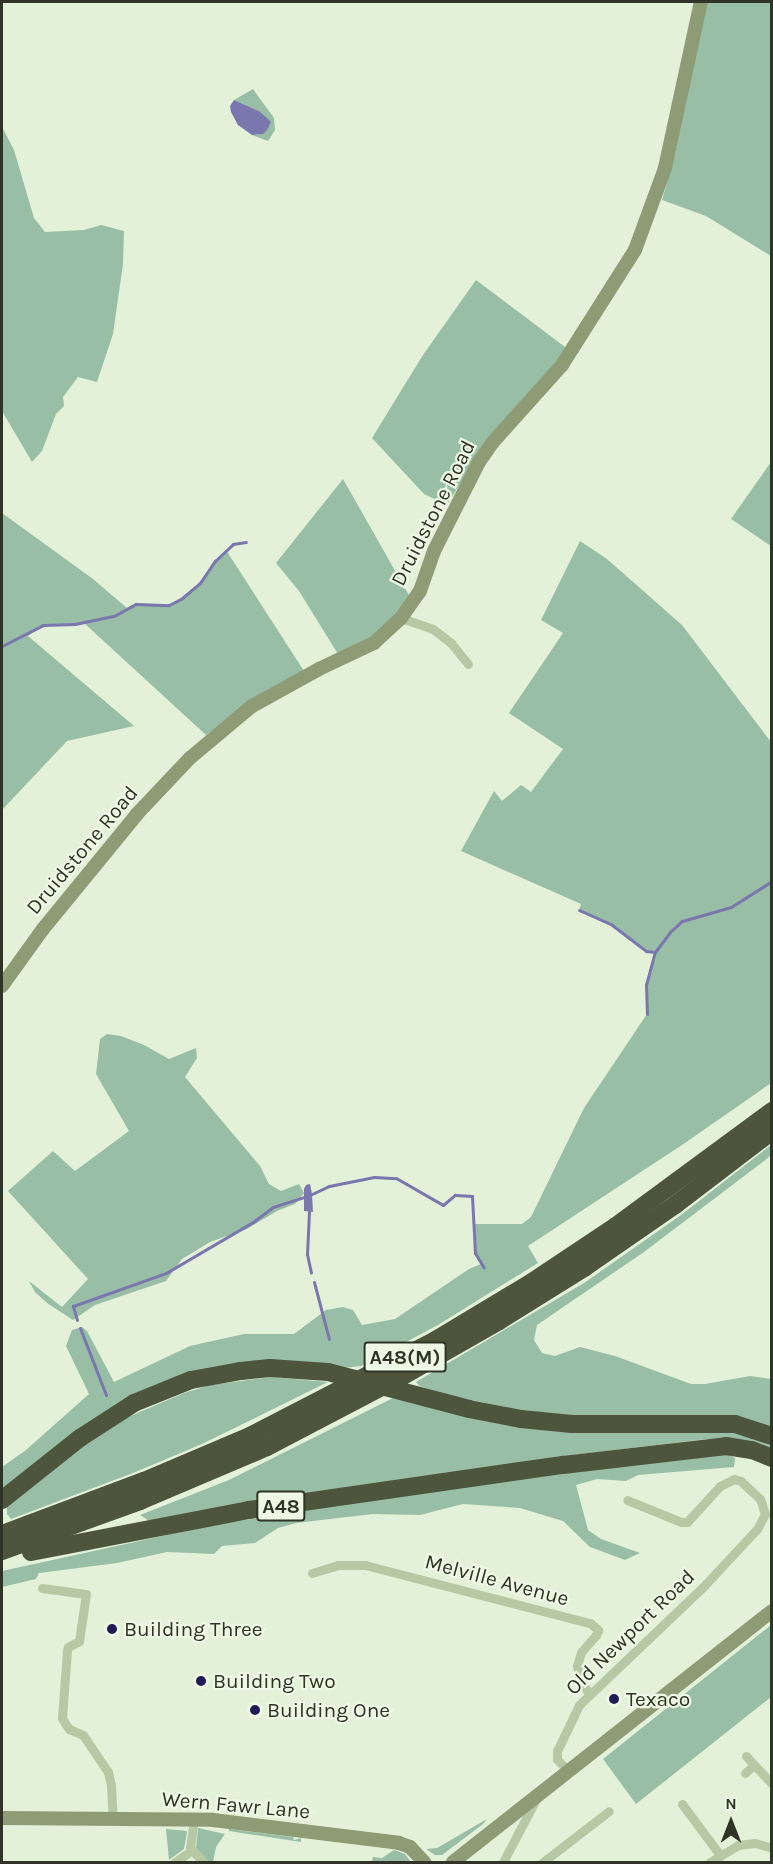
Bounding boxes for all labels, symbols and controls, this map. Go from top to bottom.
street label: Druidstone Road [385,436,481,590]
street label: Druidstone Road [21,781,143,919]
road number: A48(M) [363,1340,447,1374]
road number: A48 [256,1489,306,1523]
street label: Melville Avenue [422,1549,572,1611]
street label: Old Newport Road [560,1564,700,1700]
place label: Building Three [124,1616,262,1642]
marker: Building Three [105,1622,119,1636]
place label: Building Two [213,1668,336,1694]
marker: Building Two [194,1674,208,1688]
place label: Texaco [626,1686,690,1712]
marker: Texaco [607,1692,621,1706]
place label: Building One [267,1697,390,1723]
marker: Building One [248,1703,262,1717]
street label: Wern Fawr Lane [161,1786,311,1824]
north arrow [701,1792,761,1852]
text: N [725,1794,737,1813]

